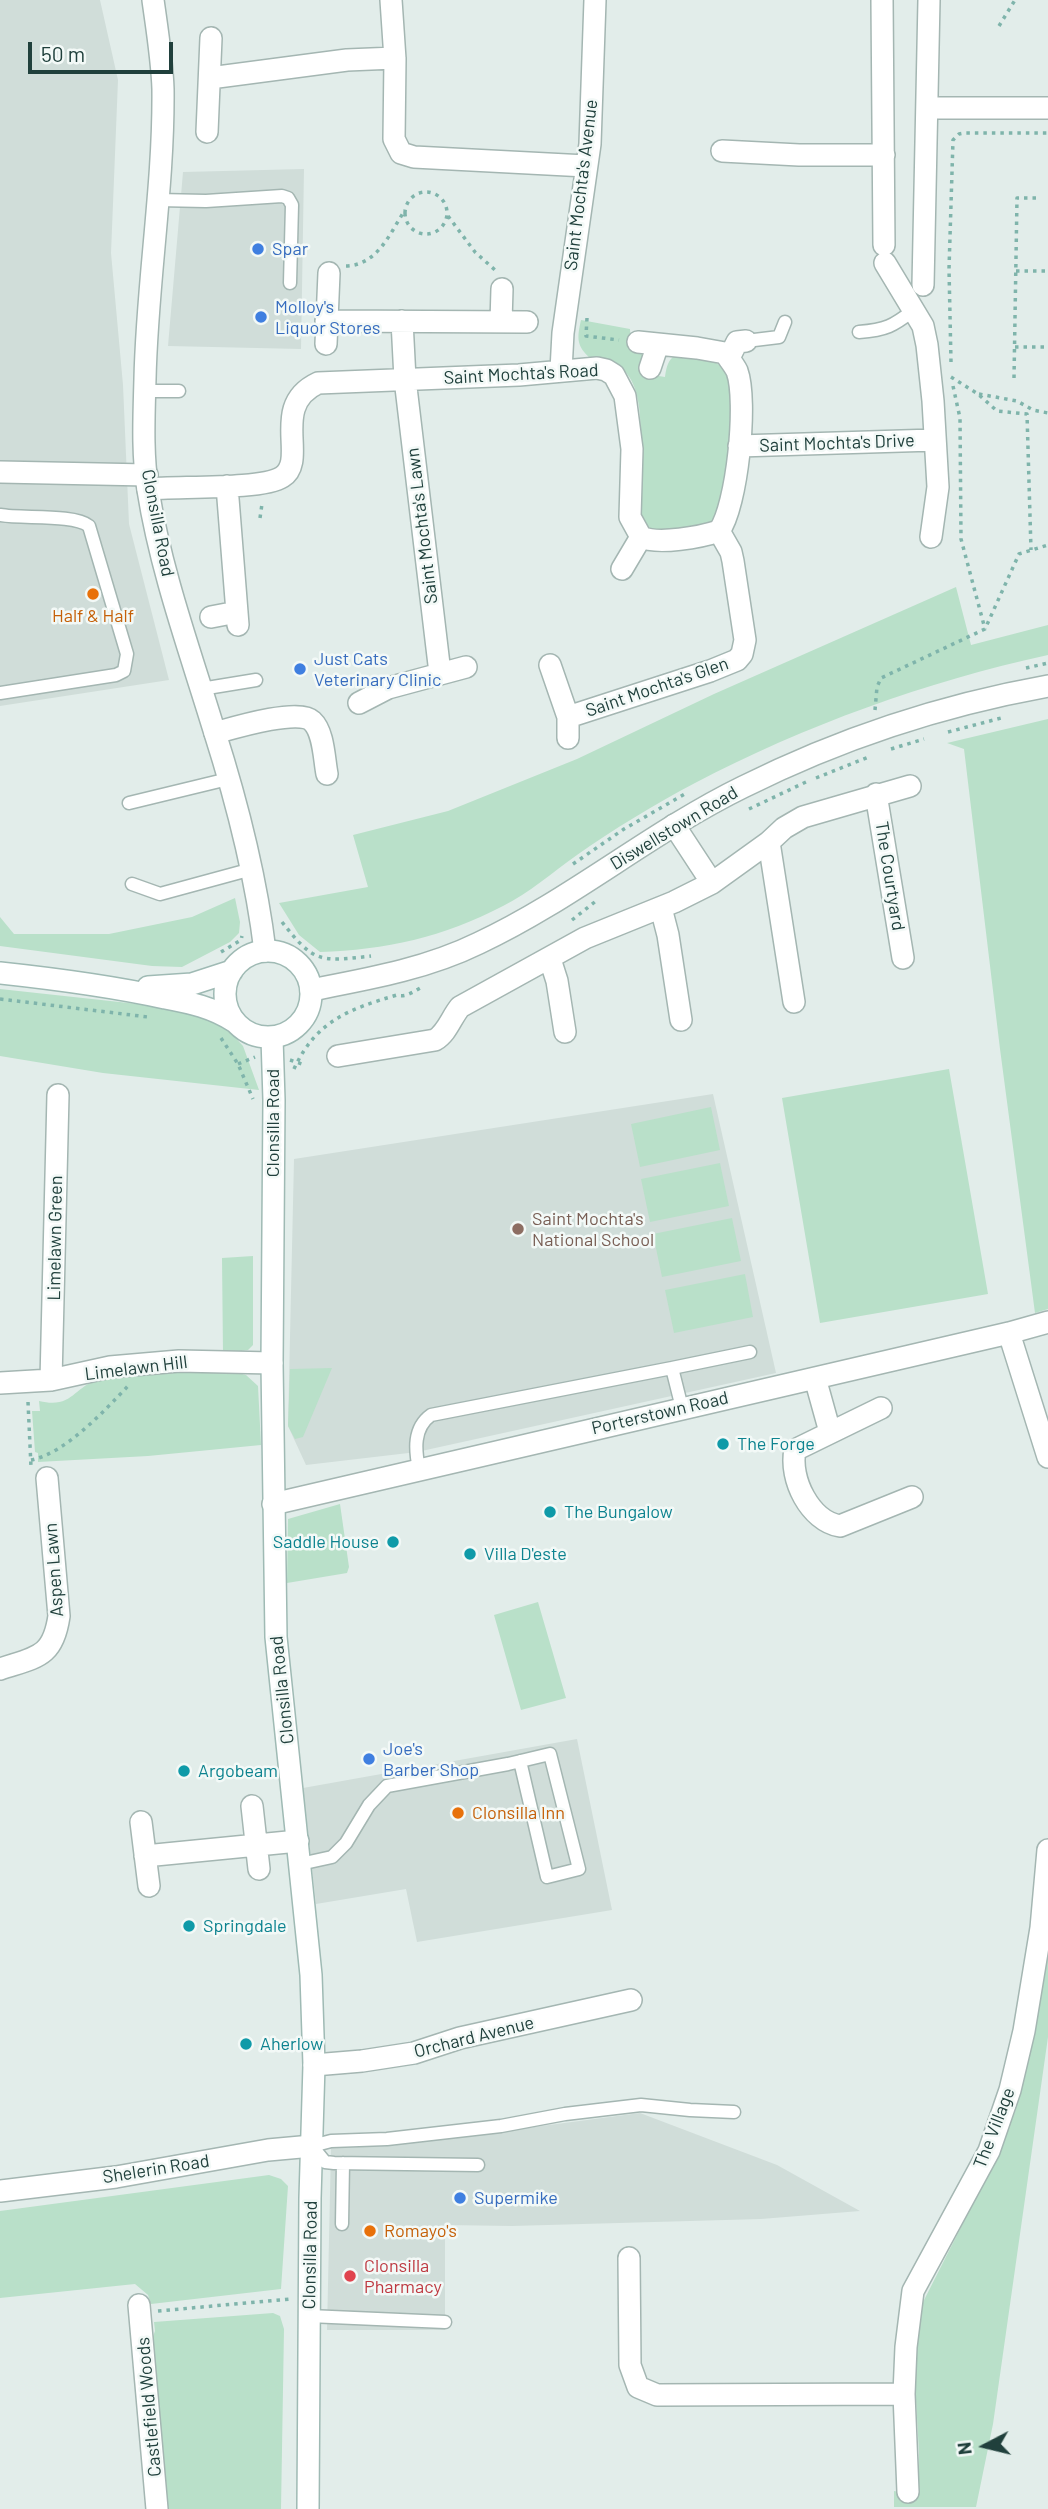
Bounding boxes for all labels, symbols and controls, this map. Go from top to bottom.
scale bar [32,28,177,72]
text: 50 m [41,41,85,66]
street label: Saint Mochta's Avenue [560,98,602,272]
place label: Spar [272,238,308,260]
marker: Spar [250,241,266,257]
place label: Molloy's Liquor Stores [275,296,381,338]
marker: Molloy's Liquor Stores [253,309,269,325]
street label: Saint Mochta's Road [443,359,599,389]
street label: Saint Mochta's Drive [759,429,915,457]
street label: Saint Mochta's Lawn [402,447,442,605]
street label: Clonsilla Road [137,468,179,578]
marker: Half & Half [85,586,101,602]
place label: Half & Half [52,605,134,627]
place label: Just Cats Veterinary Clinic [314,648,441,690]
street label: Saint Mochta's Glen [583,652,731,722]
marker: Just Cats Veterinary Clinic [292,661,308,677]
street label: Diswellstown Road [606,781,742,875]
street label: The Courtyard [871,820,909,932]
street label: Clonsilla Road [262,1069,284,1177]
street label: Limelawn Green [43,1175,67,1301]
place label: Saint Mochta's National School [532,1208,654,1250]
marker: Saint Mochta's National School [510,1221,526,1237]
street label: Limelawn Hill [83,1351,189,1385]
street label: Porterstown Road [589,1387,731,1439]
place label: The Forge [737,1433,815,1455]
marker: The Forge [715,1436,731,1452]
place label: The Bungalow [564,1501,673,1523]
marker: The Bungalow [542,1504,558,1520]
street label: Aspen Lawn [40,1522,68,1618]
place label: Saddle House [273,1531,379,1553]
marker: Saddle House [385,1534,401,1550]
place label: Villa D'este [484,1543,567,1565]
marker: Villa D'este [462,1546,478,1562]
street label: Clonsilla Road [266,1635,298,1745]
place label: Joe's Barber Shop [383,1738,479,1780]
marker: Joe's Barber Shop [361,1751,377,1767]
place label: Argobeam [198,1760,278,1782]
marker: Argobeam [176,1763,192,1779]
place label: Clonsilla Inn [472,1802,565,1824]
marker: Clonsilla Inn [450,1805,466,1821]
place label: Springdale [203,1915,287,1937]
marker: Springdale [181,1918,197,1934]
street label: Orchard Avenue [412,2012,536,2062]
place label: Aherlow [260,2033,323,2055]
marker: Aherlow [238,2036,254,2052]
street label: The Village [969,2084,1019,2172]
street label: Shelerin Road [101,2150,211,2188]
place label: Supermike [474,2187,558,2209]
marker: Supermike [452,2190,468,2206]
street label: Clonsilla Road [298,2200,322,2310]
place label: Romayo's [384,2220,457,2242]
marker: Romayo's [362,2223,378,2239]
place label: Clonsilla Pharmacy [364,2255,442,2298]
marker: Clonsilla Pharmacy [342,2268,358,2284]
street label: Castlefield Woods [132,2336,166,2478]
north arrow [950,2411,1020,2481]
text: N [951,2441,976,2456]

